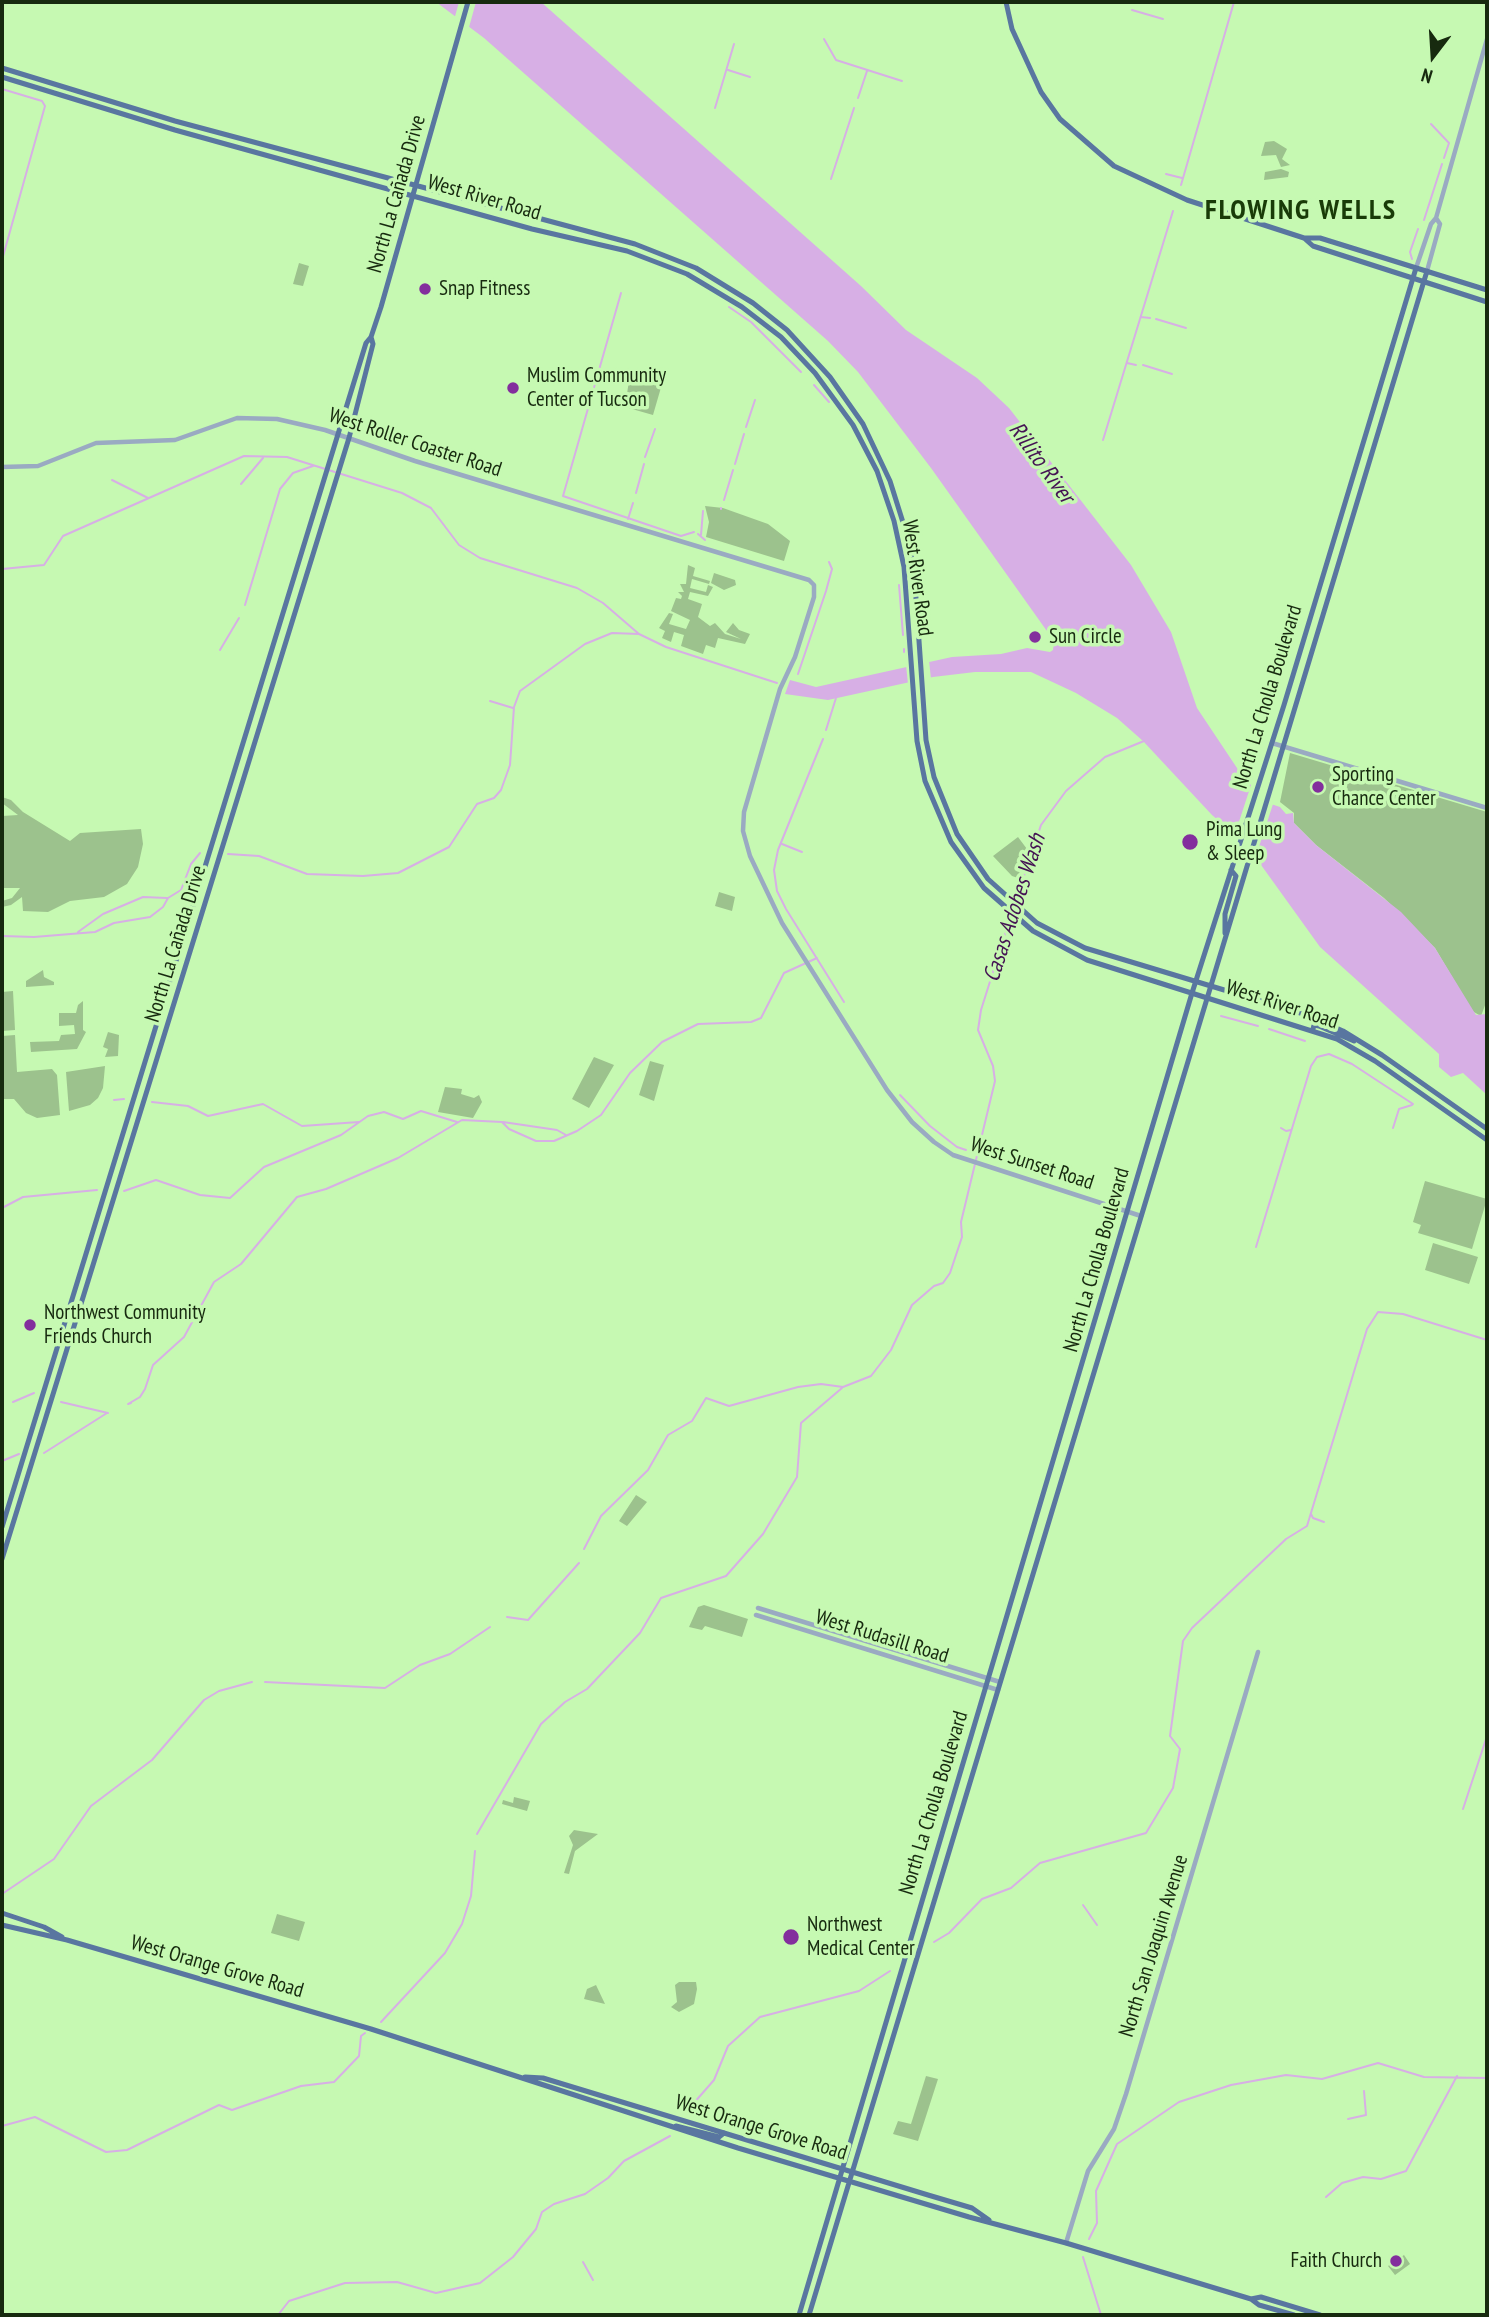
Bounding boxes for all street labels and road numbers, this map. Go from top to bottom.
street label: North La Cañada Drive [362,112,432,276]
street label: West River Road [424,170,544,226]
street label: West Roller Coaster Road [325,403,505,483]
street label: West River Road [896,518,938,638]
street label: North La Cholla Boulevard [1228,602,1308,792]
street label: North La Cañada Drive [140,862,212,1026]
street label: West River Road [1223,975,1341,1035]
street label: West Sunset Road [967,1132,1097,1196]
street label: North La Cholla Boulevard [1059,1165,1135,1355]
street label: West Rudasill Road [812,1605,952,1669]
street label: North La Cholla Boulevard [894,1708,974,1898]
street label: North San Joaquin Avenue [1114,1852,1194,2040]
street label: West Orange Grove Road [128,1930,306,2004]
street label: West Orange Grove Road [672,2090,850,2166]

